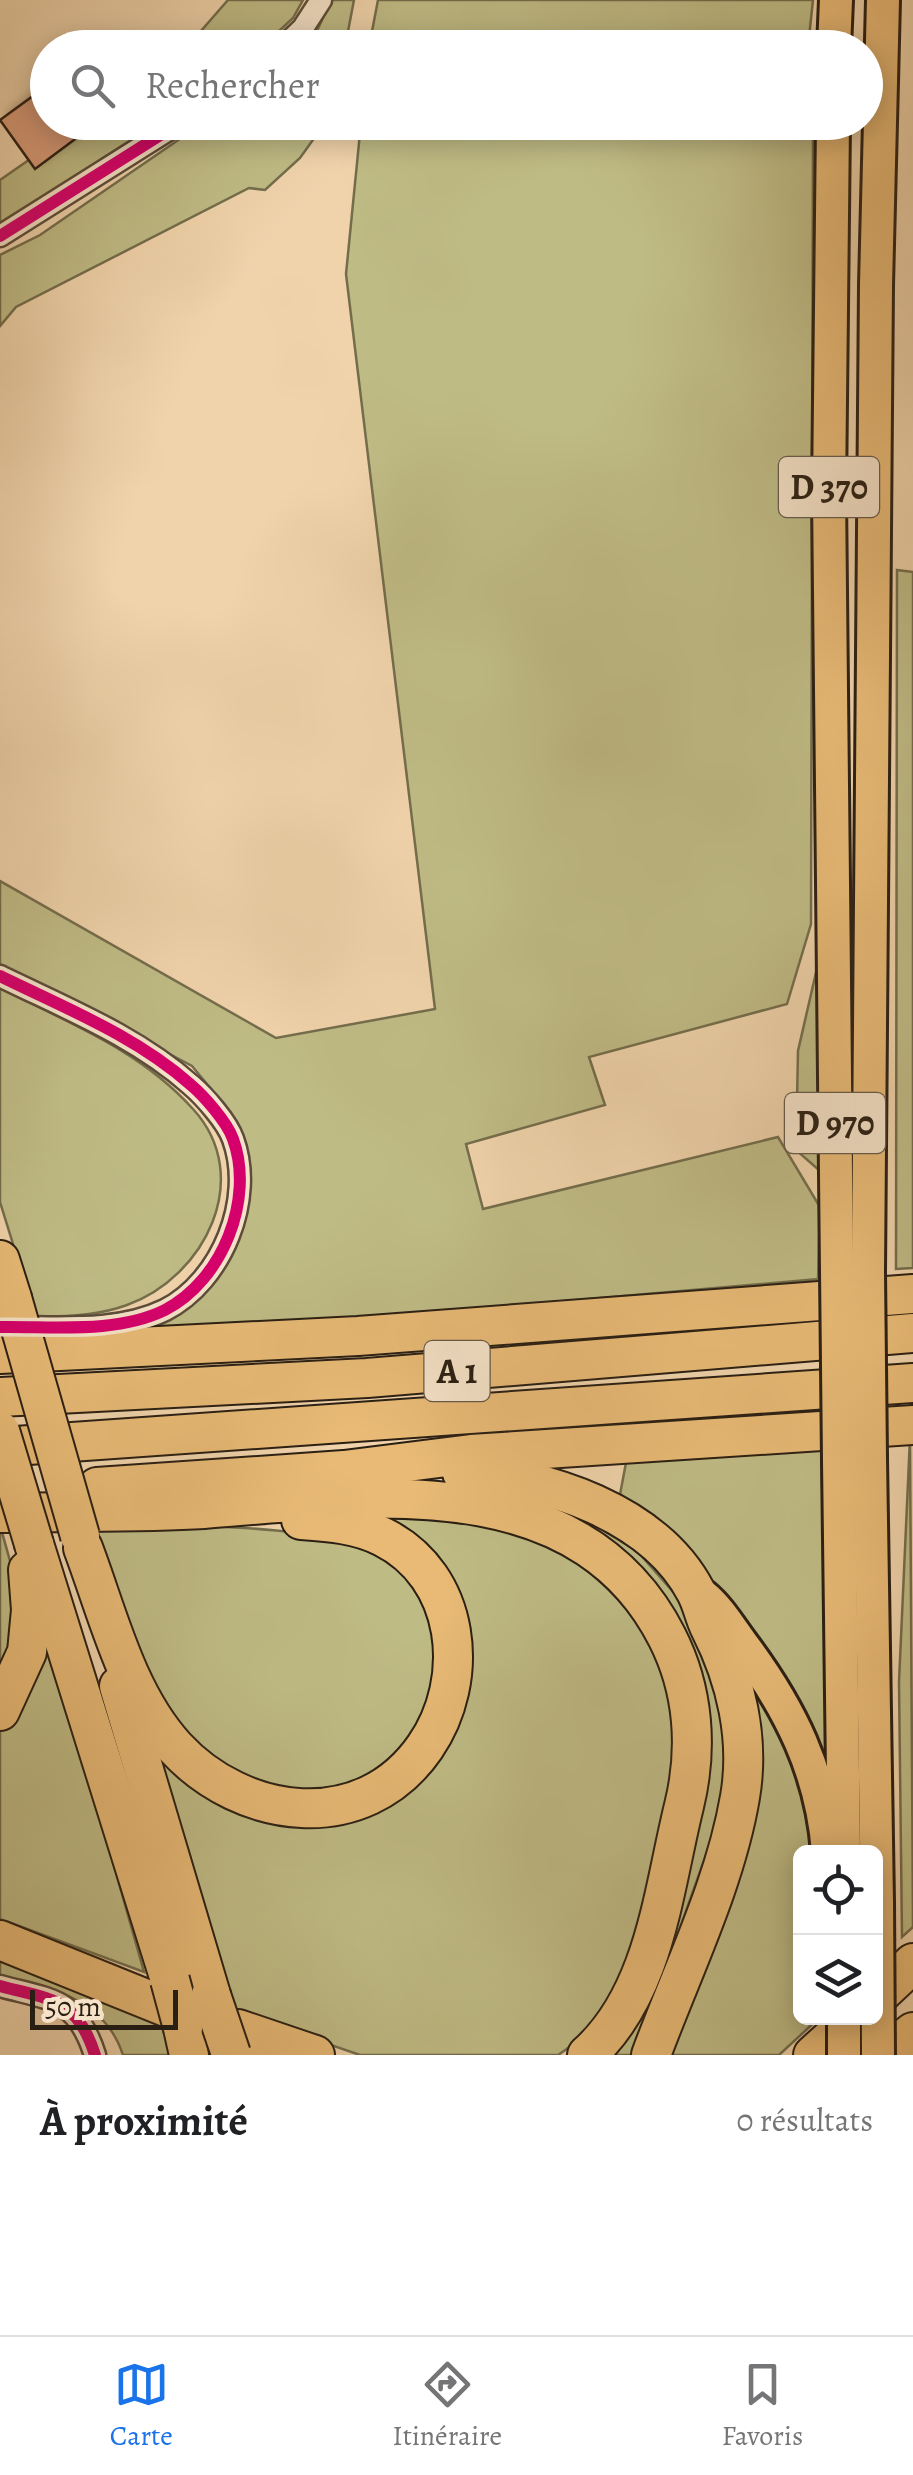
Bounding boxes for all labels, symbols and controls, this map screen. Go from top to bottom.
search box [30,30,883,140]
icon: search [65,58,120,113]
text: Rechercher [145,59,320,111]
road number: D 370 [779,457,879,517]
road number: D 970 [785,1093,885,1153]
road number: A 1 [424,1341,490,1401]
map controls [793,1845,883,2025]
button: locate [793,1845,883,1935]
button: layers [793,1935,883,2025]
scale bar [30,1985,178,2030]
text: 50 m [45,1988,101,2026]
text: À proximité [40,2092,248,2149]
text: 0 résultats [736,2098,873,2142]
tab: Carte [110,2357,173,2455]
tab: Itinéraire [393,2357,502,2455]
tab: Favoris [722,2357,803,2455]

